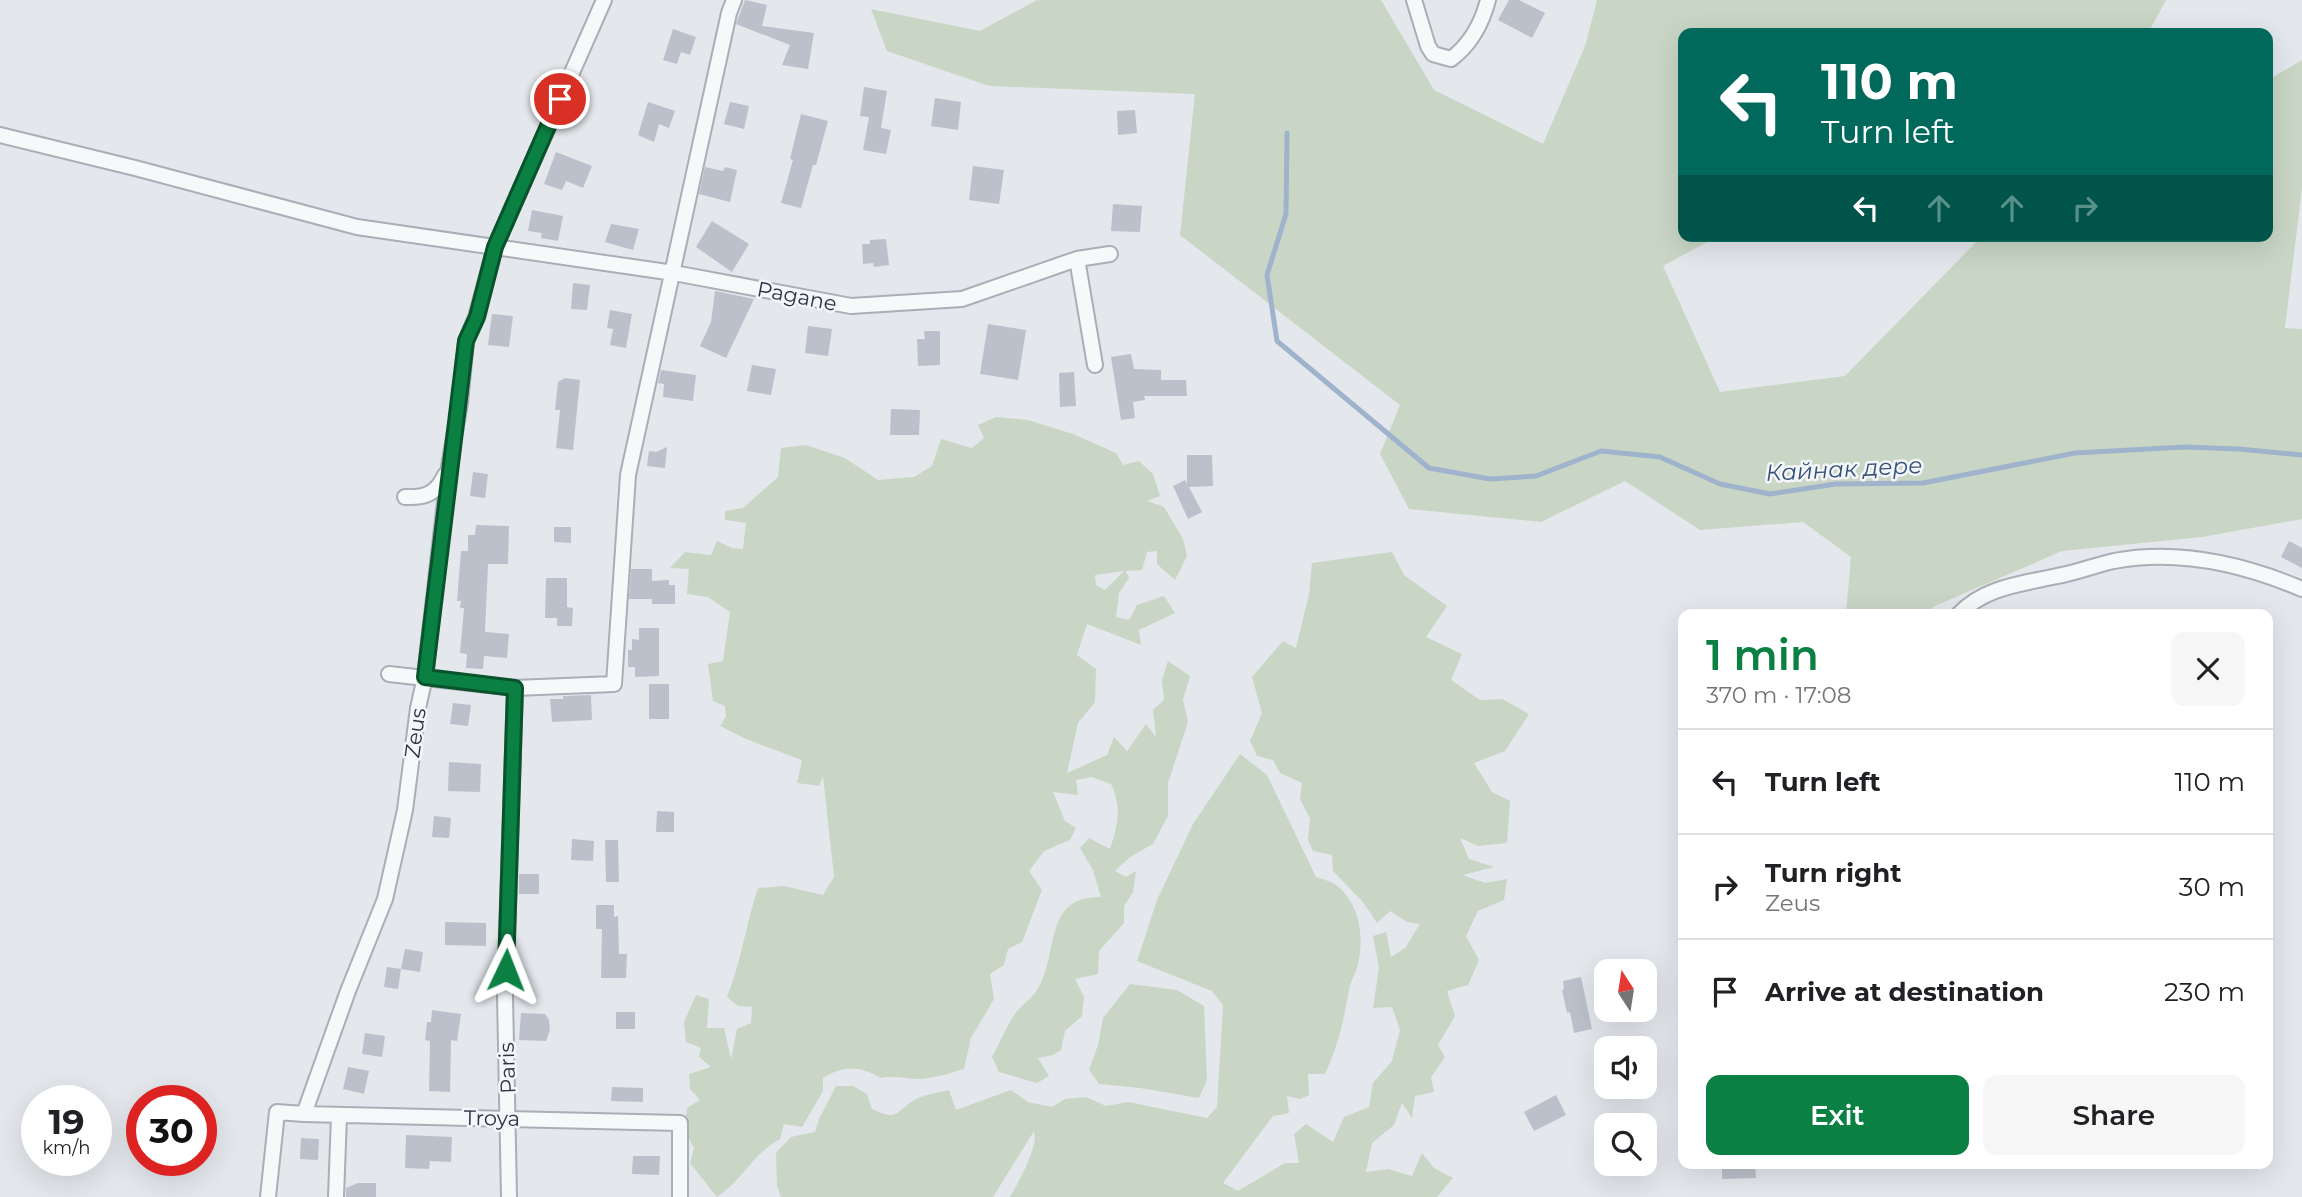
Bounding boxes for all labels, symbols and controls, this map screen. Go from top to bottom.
text: 110 m [1821,52,1958,111]
icon: left [1706,56,1797,147]
pin [530,69,590,129]
icon: arrive [541,80,579,118]
text: Turn left [1821,112,1955,151]
icon: left [1847,189,1885,227]
icon: ahead [1920,189,1958,227]
icon: ahead [1993,189,2031,227]
icon: right [2066,189,2104,227]
street label: Pagane [755,276,839,316]
water label: Кайнак дере [1765,451,1923,487]
text: 1 min [1706,629,1819,681]
button: close [2171,632,2245,706]
text: 370 m · 17:08 [1706,681,1851,709]
street label: Zeus [399,706,431,760]
icon: left [1706,763,1744,801]
text: Turn left [1765,766,1881,798]
text: 110 m [2175,766,2245,798]
text: Turn right [1765,857,1901,889]
icon: right [1706,868,1744,906]
text: 30 m [2179,871,2245,903]
text: Zeus [1765,889,1820,917]
position arrow [469,933,543,1007]
north arrow [1594,959,1657,1022]
map controls [1594,959,1657,1176]
icon: arrive [1706,973,1744,1011]
text: Arrive at destination [1765,976,2044,1008]
text: 230 m [2164,976,2245,1008]
button: sound [1594,1036,1657,1099]
street label: Paris [494,1042,520,1094]
button: Exit [1706,1075,1969,1155]
button: Share [1983,1075,2245,1155]
speed limit sign: 30 [126,1085,217,1176]
text: 19 [48,1100,85,1143]
street label: Troya [464,1105,520,1131]
button: search [1594,1113,1657,1176]
text: km/h [42,1137,91,1159]

